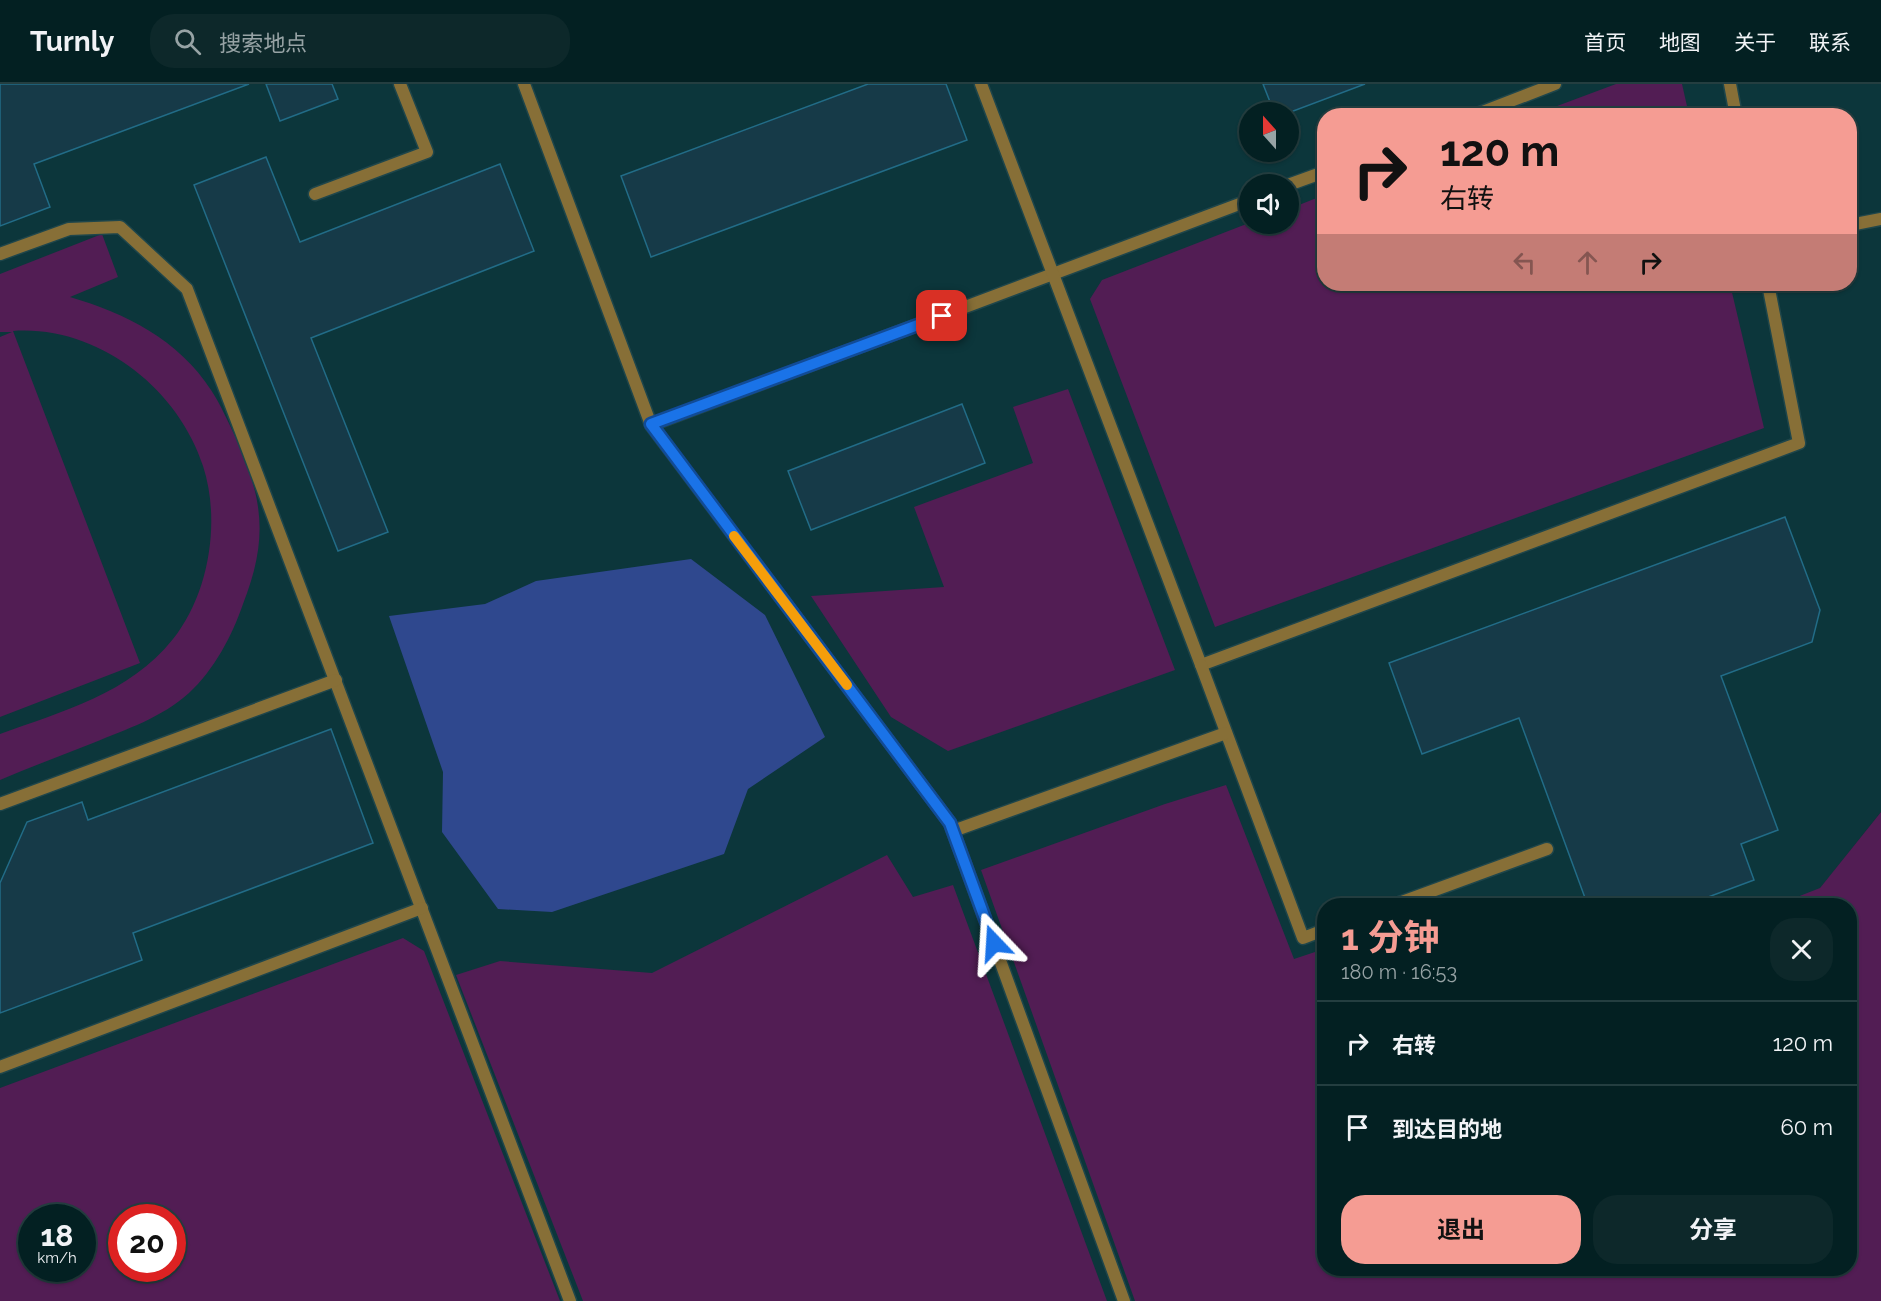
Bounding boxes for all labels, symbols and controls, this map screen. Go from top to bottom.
search box [150,14,570,68]
text: Turnly [30,25,114,58]
icon: search [171,25,204,58]
text: 搜索地点 [219,30,307,56]
text: 首页 [1584,30,1626,55]
text: 地图 [1659,30,1701,55]
text: 关于 [1734,30,1776,55]
text: 联系 [1809,30,1851,55]
north arrow [1239,102,1299,162]
map controls [1239,102,1299,234]
text: 120 m [1440,127,1559,176]
icon: right [1341,132,1419,210]
button: sound [1239,174,1299,234]
text: 右转 [1440,183,1494,214]
icon: left [1508,246,1541,279]
icon: ahead [1571,246,1604,279]
icon: right [1634,246,1667,279]
pin [916,290,967,341]
icon: arrive [925,299,958,332]
position arrow [962,911,1026,975]
text: 1 分钟 [1341,916,1439,958]
button: close [1770,918,1833,981]
text: 180 m · 16:53 [1341,960,1457,984]
icon: right [1341,1027,1374,1060]
text: 120 m [1773,1030,1833,1056]
text: 右转 [1392,1032,1436,1058]
icon: arrive [1341,1111,1374,1144]
text: 60 m [1780,1114,1833,1140]
text: 到达目的地 [1392,1116,1502,1142]
button: 退出 [1341,1195,1581,1264]
button: 分享 [1593,1195,1833,1264]
speed limit sign: 20 [108,1204,186,1282]
text: 18 [41,1218,73,1253]
text: km/h [37,1249,77,1267]

